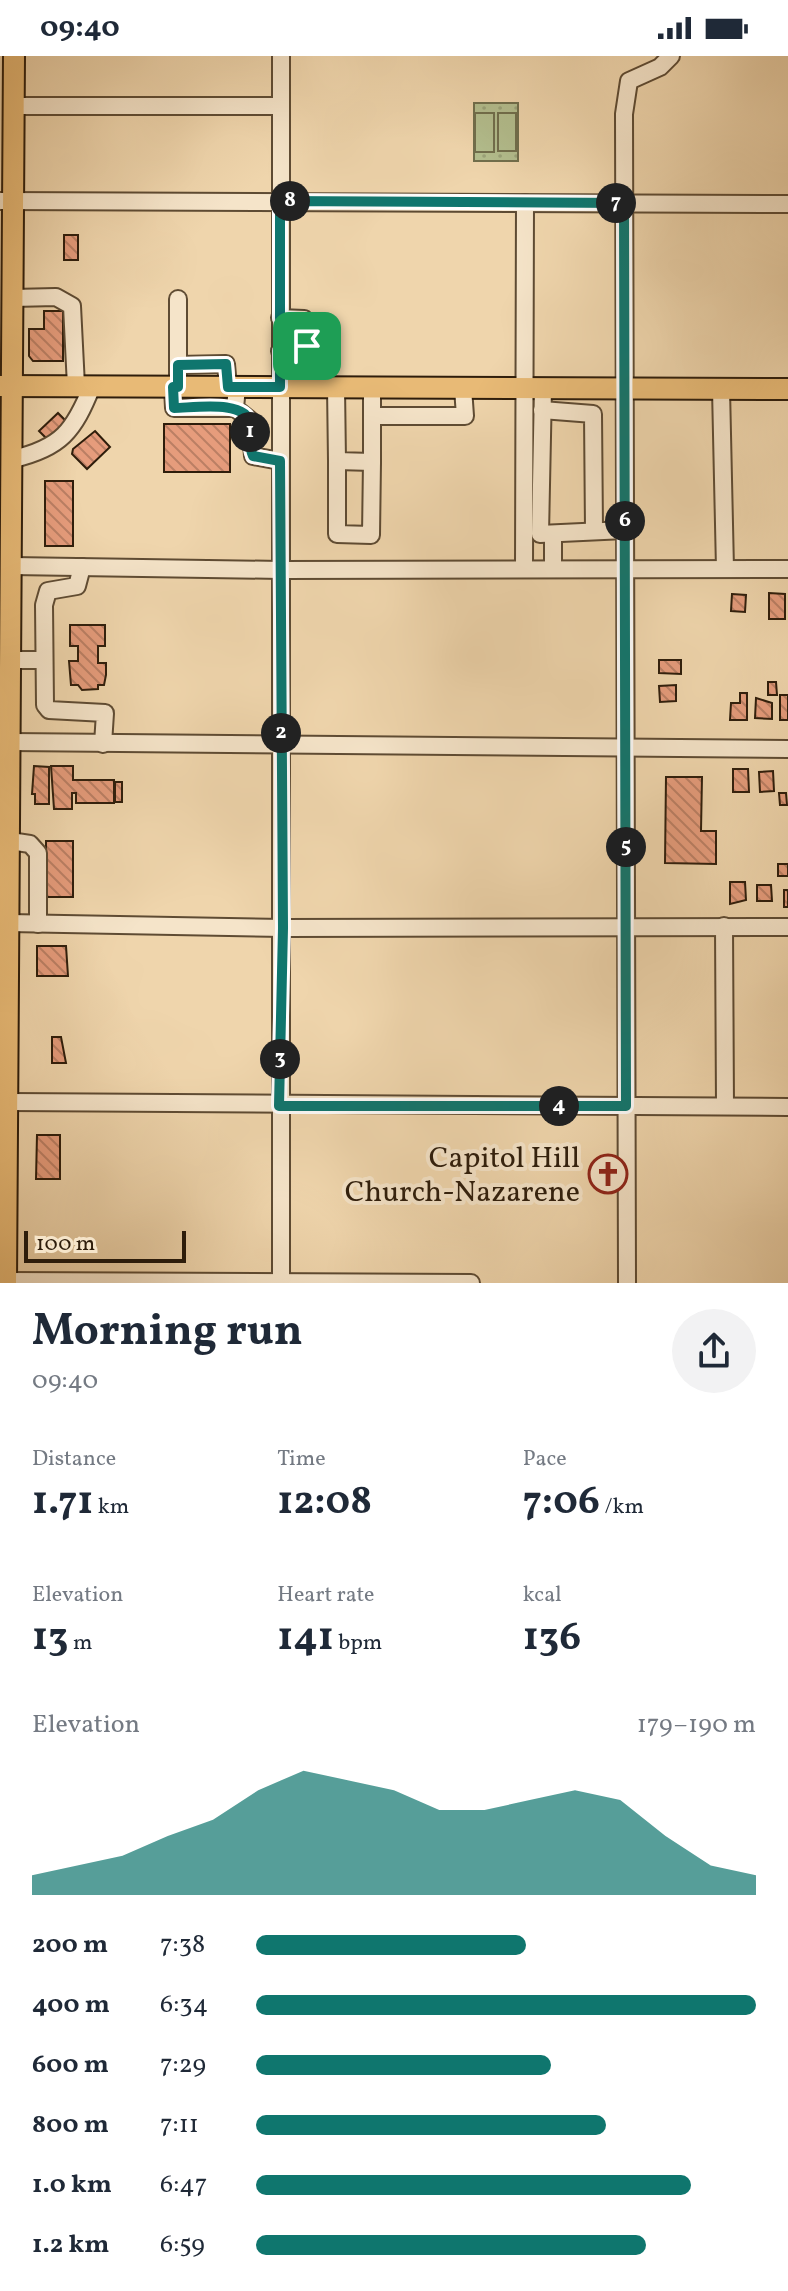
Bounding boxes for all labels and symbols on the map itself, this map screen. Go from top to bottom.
pin: 8 [270,181,310,221]
pin: 7 [596,183,636,223]
pin [273,312,341,380]
pin: 1 [230,412,270,452]
pin: 6 [605,501,645,541]
pin: 2 [261,713,301,753]
pin: 5 [606,827,646,867]
pin: 3 [260,1039,300,1079]
pin: 4 [539,1086,579,1126]
place label: Capitol Hill Church-Nazarene [345,1138,580,1214]
church icon: Capitol Hill Church-Nazarene [587,1153,629,1195]
scale bar [24,1227,186,1263]

